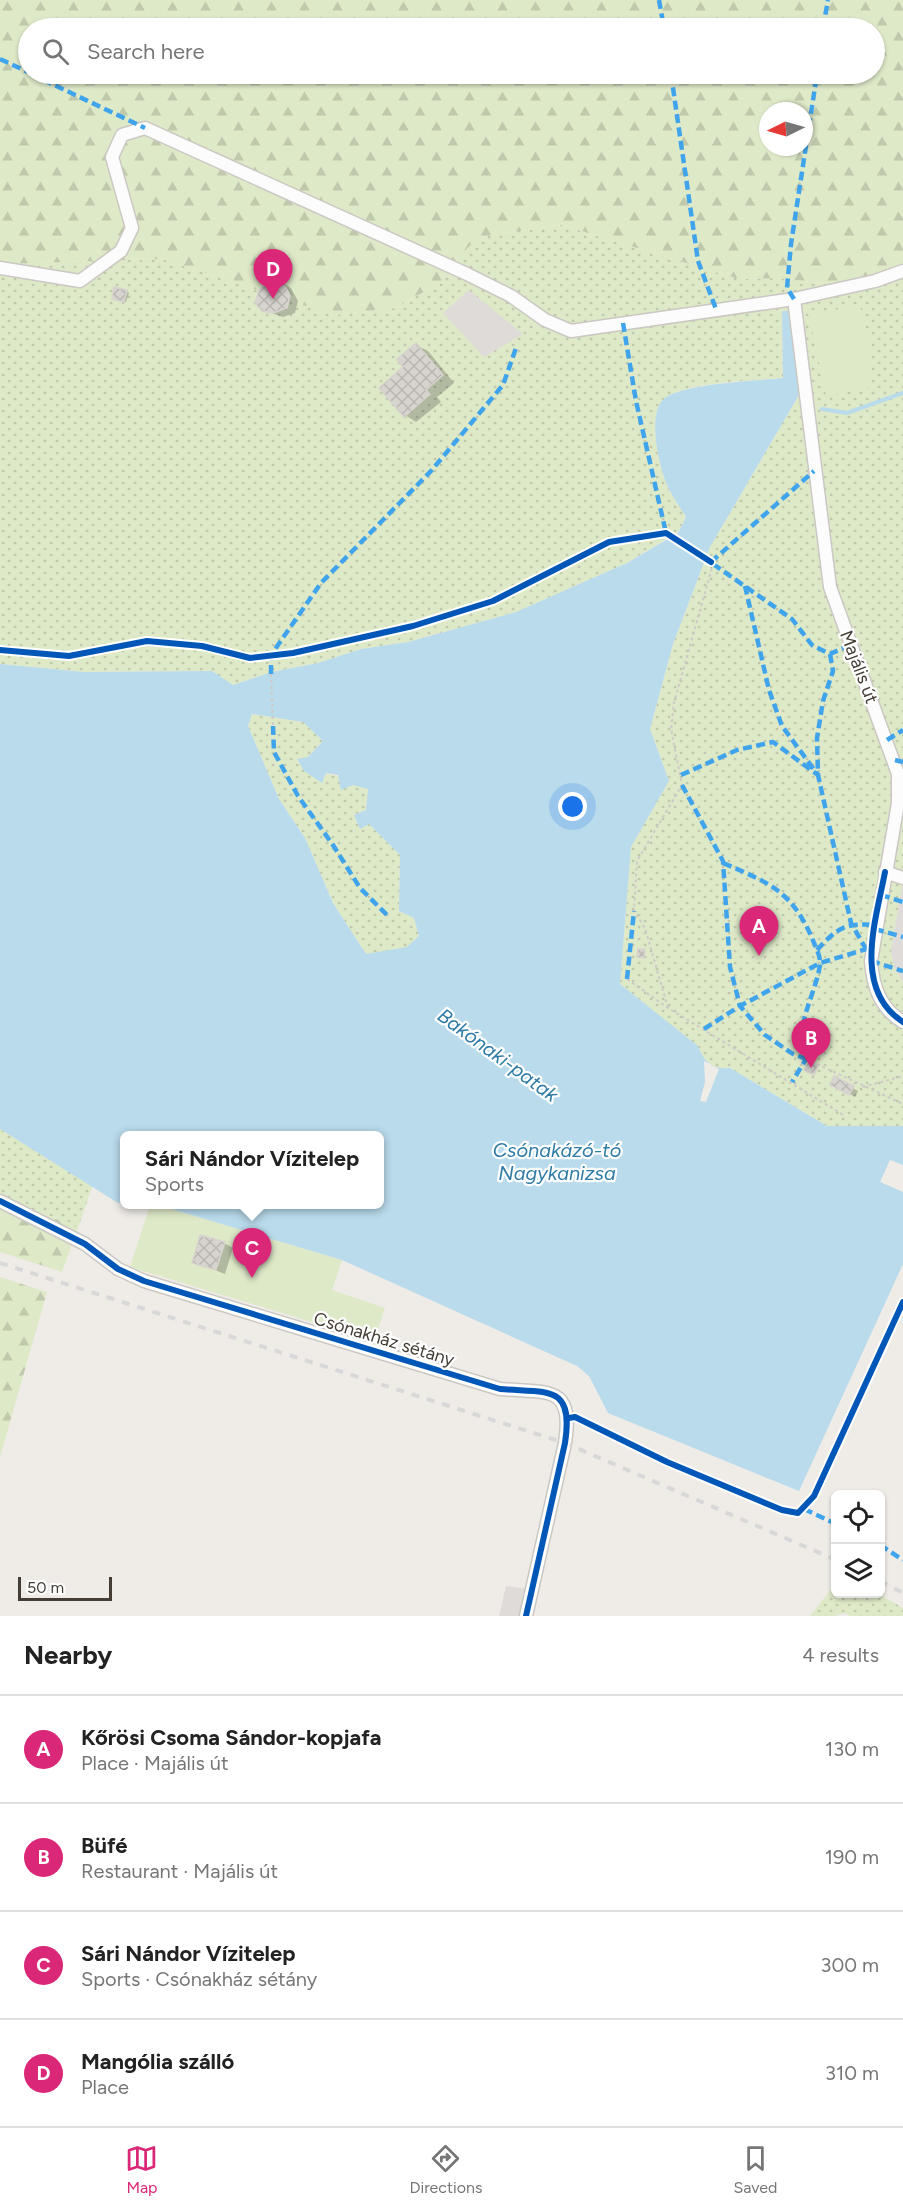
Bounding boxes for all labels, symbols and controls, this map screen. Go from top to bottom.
search box [18,18,885,84]
icon: search [39,35,72,68]
text: Search here [87,38,205,65]
north arrow [759,102,813,156]
pin: D [254,250,292,299]
street label: Majális út [835,627,883,707]
your location [558,792,587,821]
pin: A [740,906,778,956]
water label: Bakónaki-patak [433,1003,564,1108]
pin: B [792,1018,830,1068]
popup [120,1131,384,1209]
water label: Csónakázó-tó Nagykanizsa [493,1138,622,1185]
text: Sári Nándor Vízitelep [145,1145,359,1172]
text: Sports [145,1172,204,1196]
pin: C [232,1228,272,1278]
street label: Csónakház sétány [311,1307,457,1371]
map controls [831,1490,885,1598]
button: locate [831,1490,885,1544]
button: layers [831,1544,885,1598]
scale bar [18,1574,112,1602]
text: 50 m [27,1578,64,1597]
text: Nearby [24,1639,112,1671]
text: 4 results [802,1643,879,1667]
text: Kőrösi Csoma Sándor-kopjafa [81,1724,381,1751]
text: A [36,1737,51,1761]
text: 130 m [825,1737,879,1761]
text: Place · Majális út [81,1751,229,1775]
text: Büfé [81,1832,128,1859]
text: B [37,1845,50,1869]
text: 190 m [825,1845,879,1869]
text: Restaurant · Majális út [81,1859,278,1883]
text: Sári Nándor Vízitelep [81,1940,295,1967]
text: C [36,1953,51,1977]
text: 300 m [821,1953,879,1977]
text: Sports · Csónakház sétány [81,1967,317,1991]
text: Mangólia szálló [81,2048,234,2075]
text: D [37,2061,51,2085]
text: 310 m [825,2061,879,2085]
text: Place [81,2075,129,2099]
tab: Map [125,2142,158,2197]
tab: Directions [409,2142,482,2197]
tab: Saved [733,2142,778,2197]

